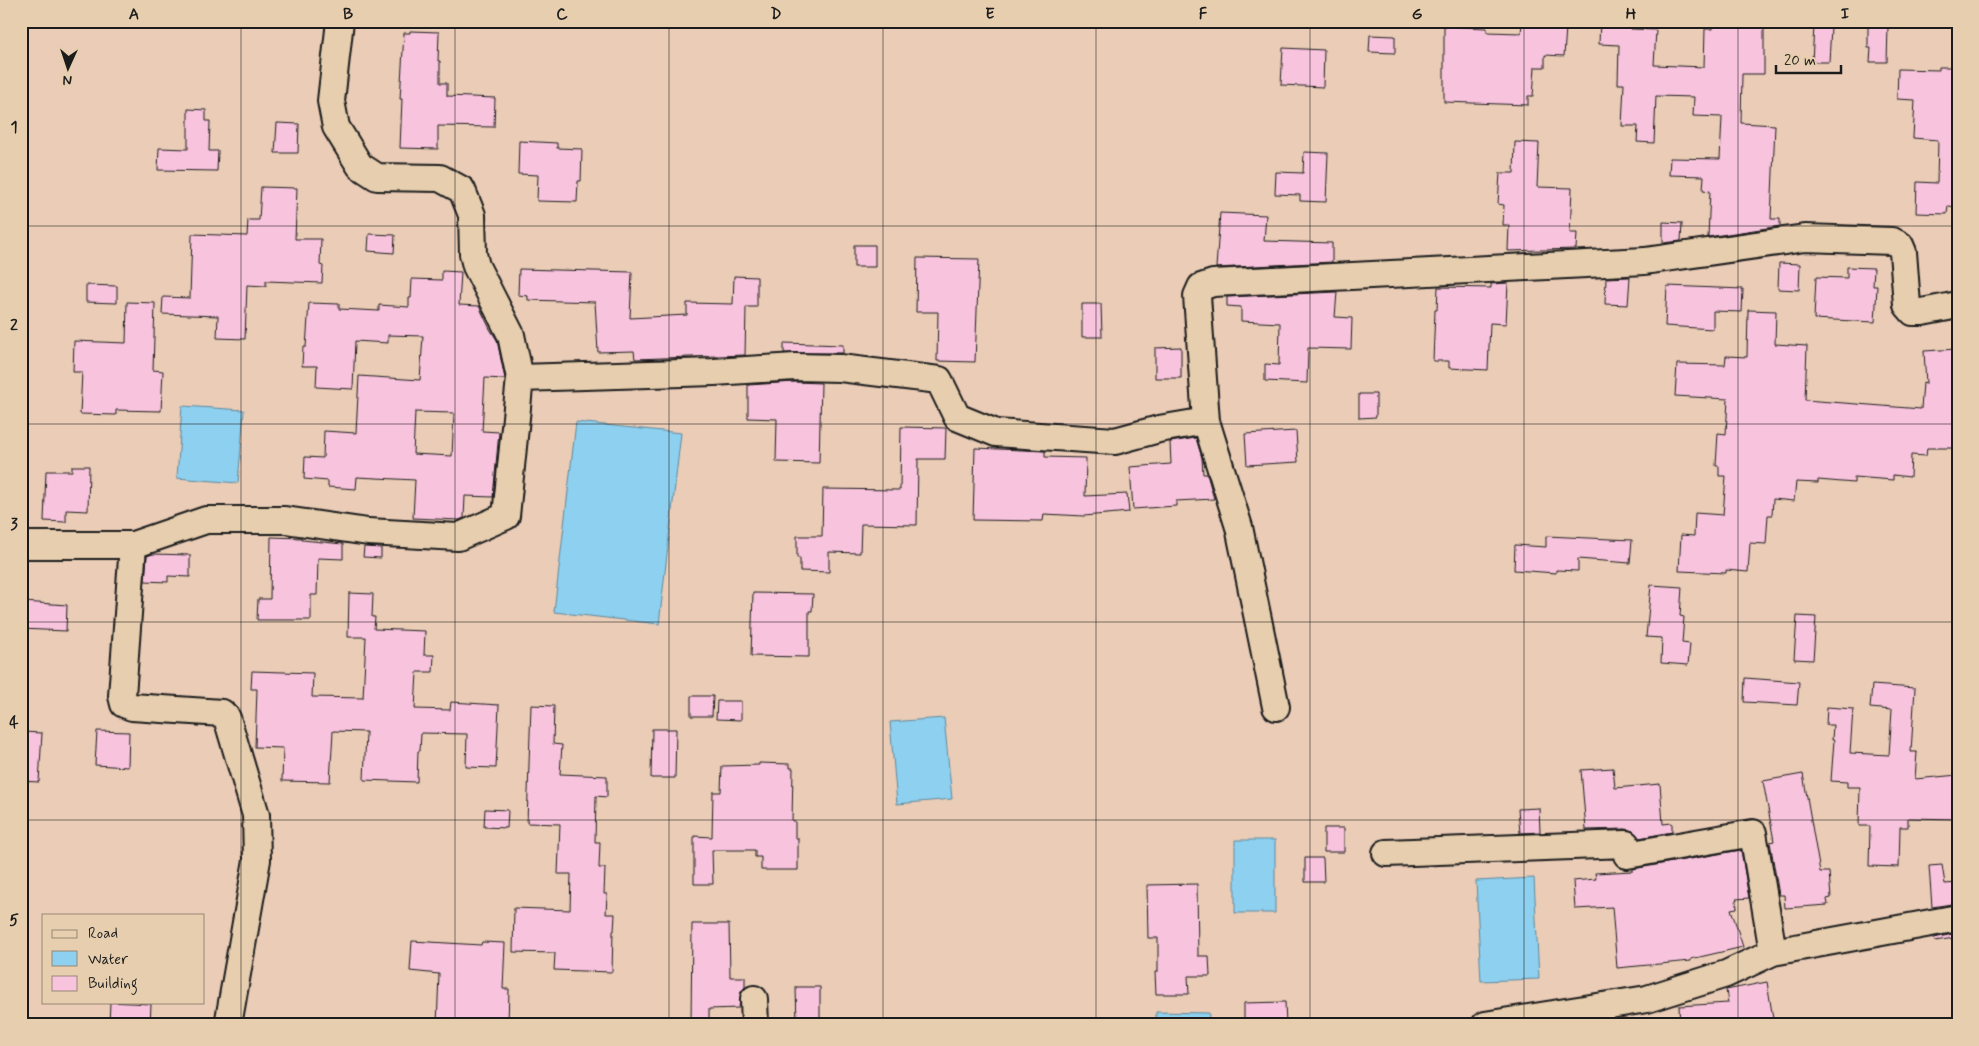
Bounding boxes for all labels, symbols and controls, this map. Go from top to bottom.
text: A [129,4,139,25]
text: B [343,4,353,25]
text: C [556,4,568,25]
text: D [770,4,782,25]
text: E [985,4,995,25]
text: F [1199,4,1208,25]
text: G [1412,4,1423,25]
text: H [1626,4,1637,25]
text: I [1841,4,1850,25]
north arrow [42,42,92,92]
scale bar [1776,42,1842,74]
text: 20 m [1784,51,1816,71]
text: N [62,71,73,89]
text: 1 [10,117,18,138]
text: 2 [10,315,18,336]
text: 3 [10,514,18,535]
text: 4 [9,712,19,733]
text: 5 [9,910,19,931]
legend [42,914,205,1004]
text: Road [88,924,118,944]
text: Water [88,950,128,970]
text: Building [88,974,138,995]

